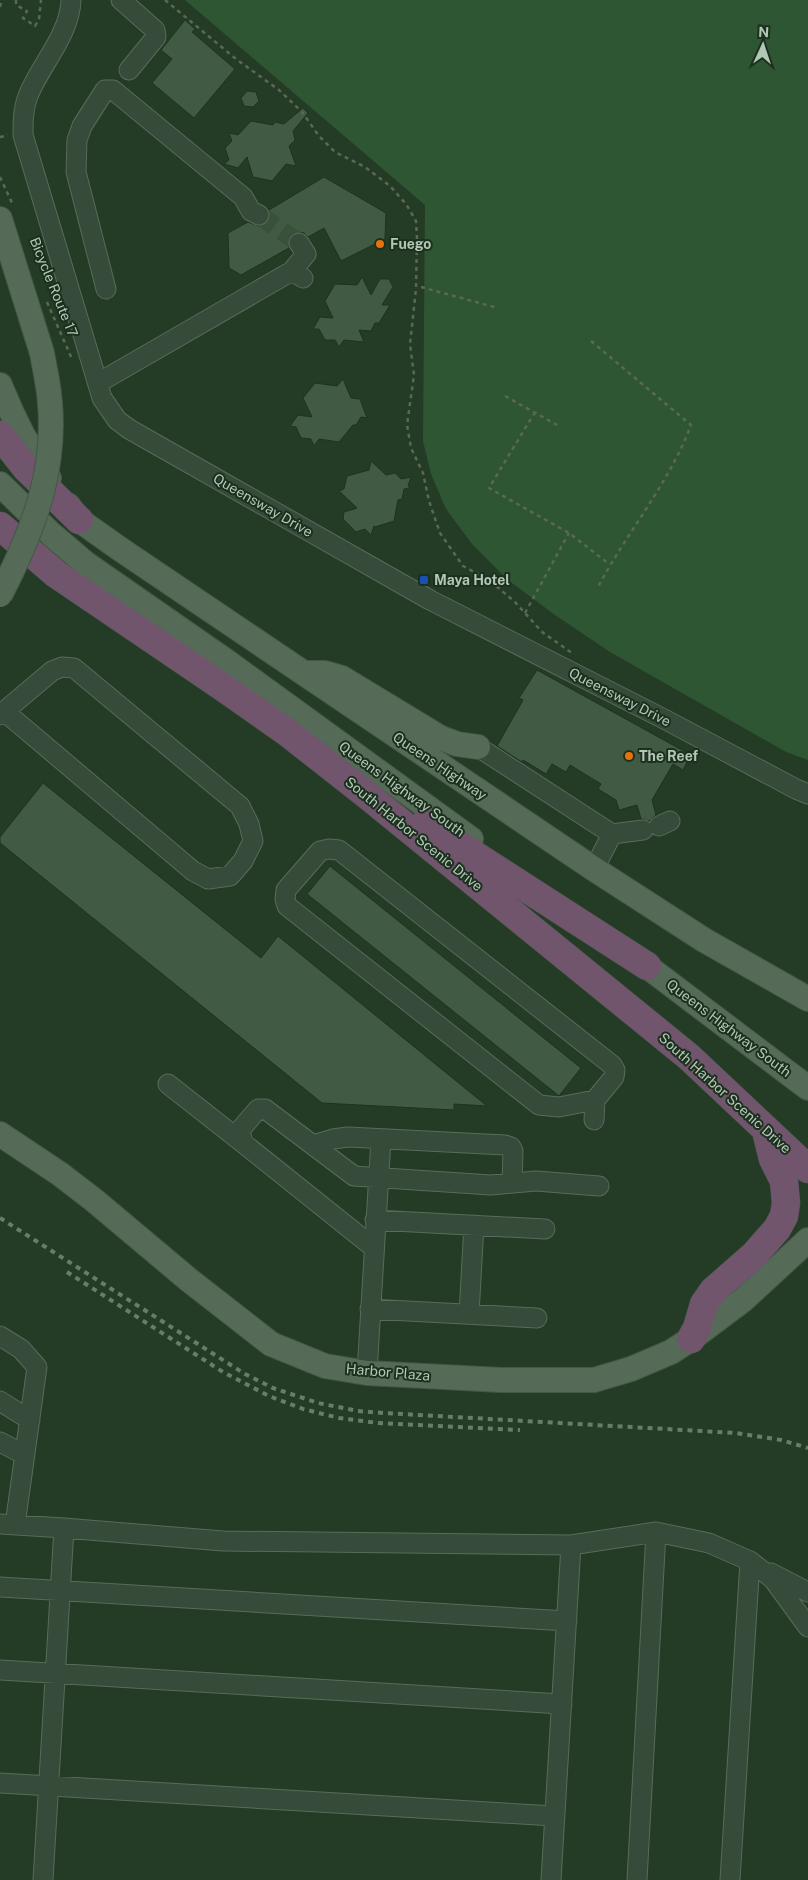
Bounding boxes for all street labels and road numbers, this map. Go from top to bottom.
street label: Bicycle Route 17 [27,235,81,339]
street label: Queensway Drive [210,470,316,540]
street label: Queensway Drive [566,664,674,730]
street label: Queens Highway [390,729,490,803]
street label: Queens Highway South [336,738,468,840]
street label: South Harbor Scenic Drive [342,774,486,894]
street label: Queens Highway South [664,976,794,1080]
street label: South Harbor Scenic Drive [656,1029,794,1157]
street label: Harbor Plaza [345,1360,431,1384]

